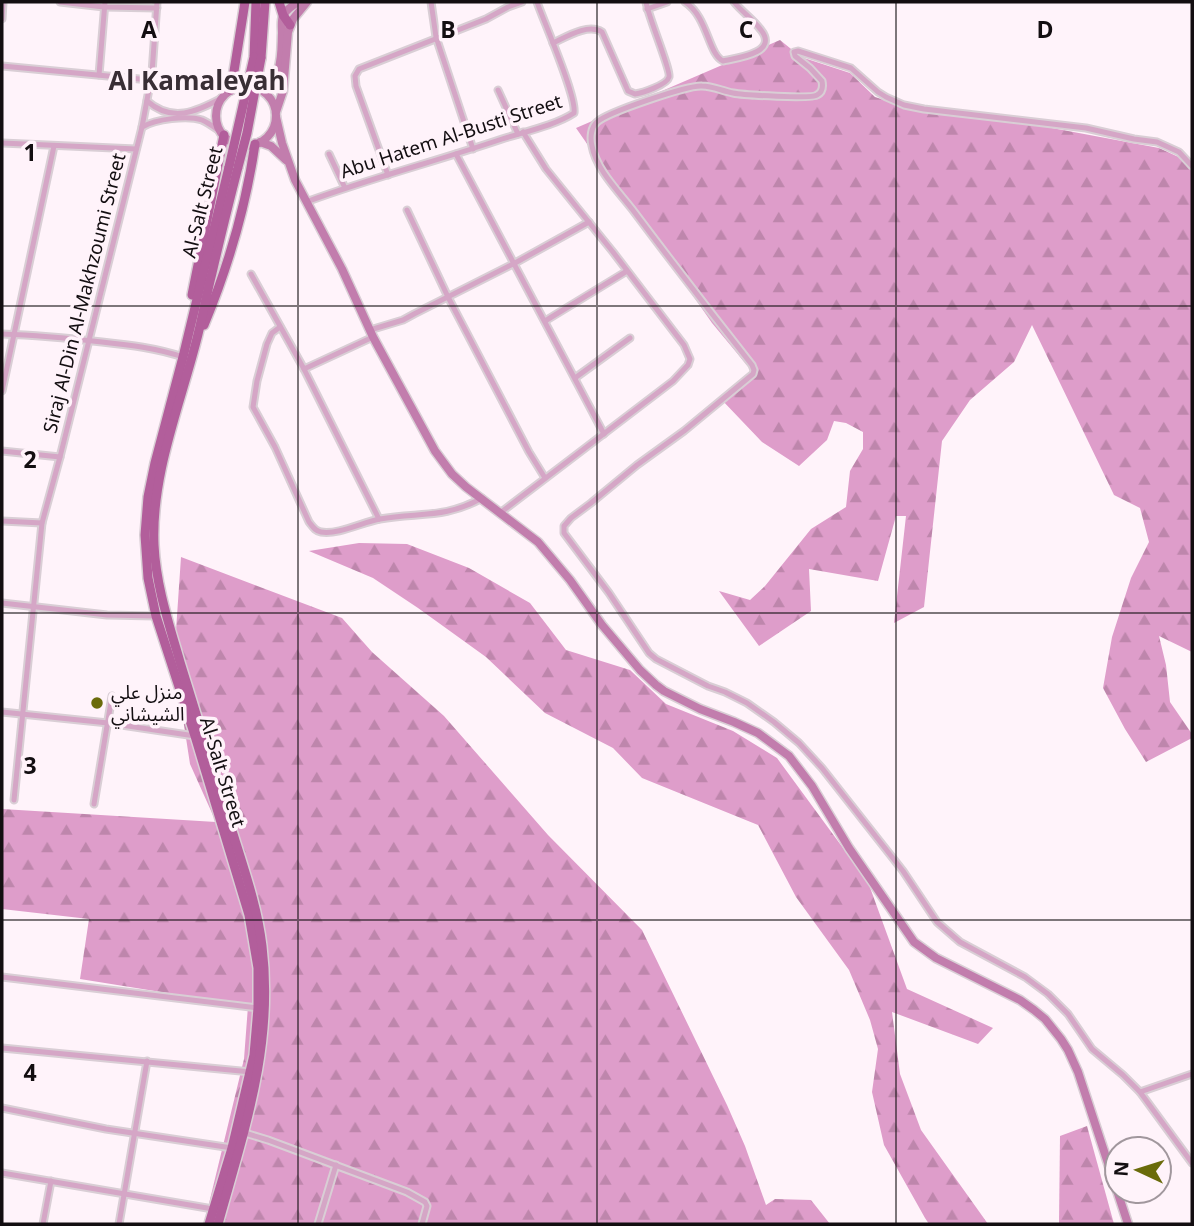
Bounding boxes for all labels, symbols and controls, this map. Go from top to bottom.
text: A [141,6,157,55]
text: B [440,6,456,55]
text: C [739,6,753,55]
text: D [1036,6,1054,55]
district label: Al Kamaleyah [108,54,286,109]
street label: Abu Hatem Al-Busti Street [335,82,568,192]
text: 1 [23,129,37,178]
street label: Al-Salt Street [170,142,236,262]
street label: Siraj Al-Din Al-Makhzoumi Street [31,149,139,438]
text: 2 [23,436,37,485]
place label: منزل علي الشيشاني [111,673,184,735]
marker: منزل علي الشيشاني [89,695,105,711]
street label: Al-Salt Street [186,712,258,833]
text: 3 [23,742,37,791]
text: 4 [23,1049,37,1098]
north arrow [1103,1135,1173,1205]
text: N [1102,1160,1143,1178]

